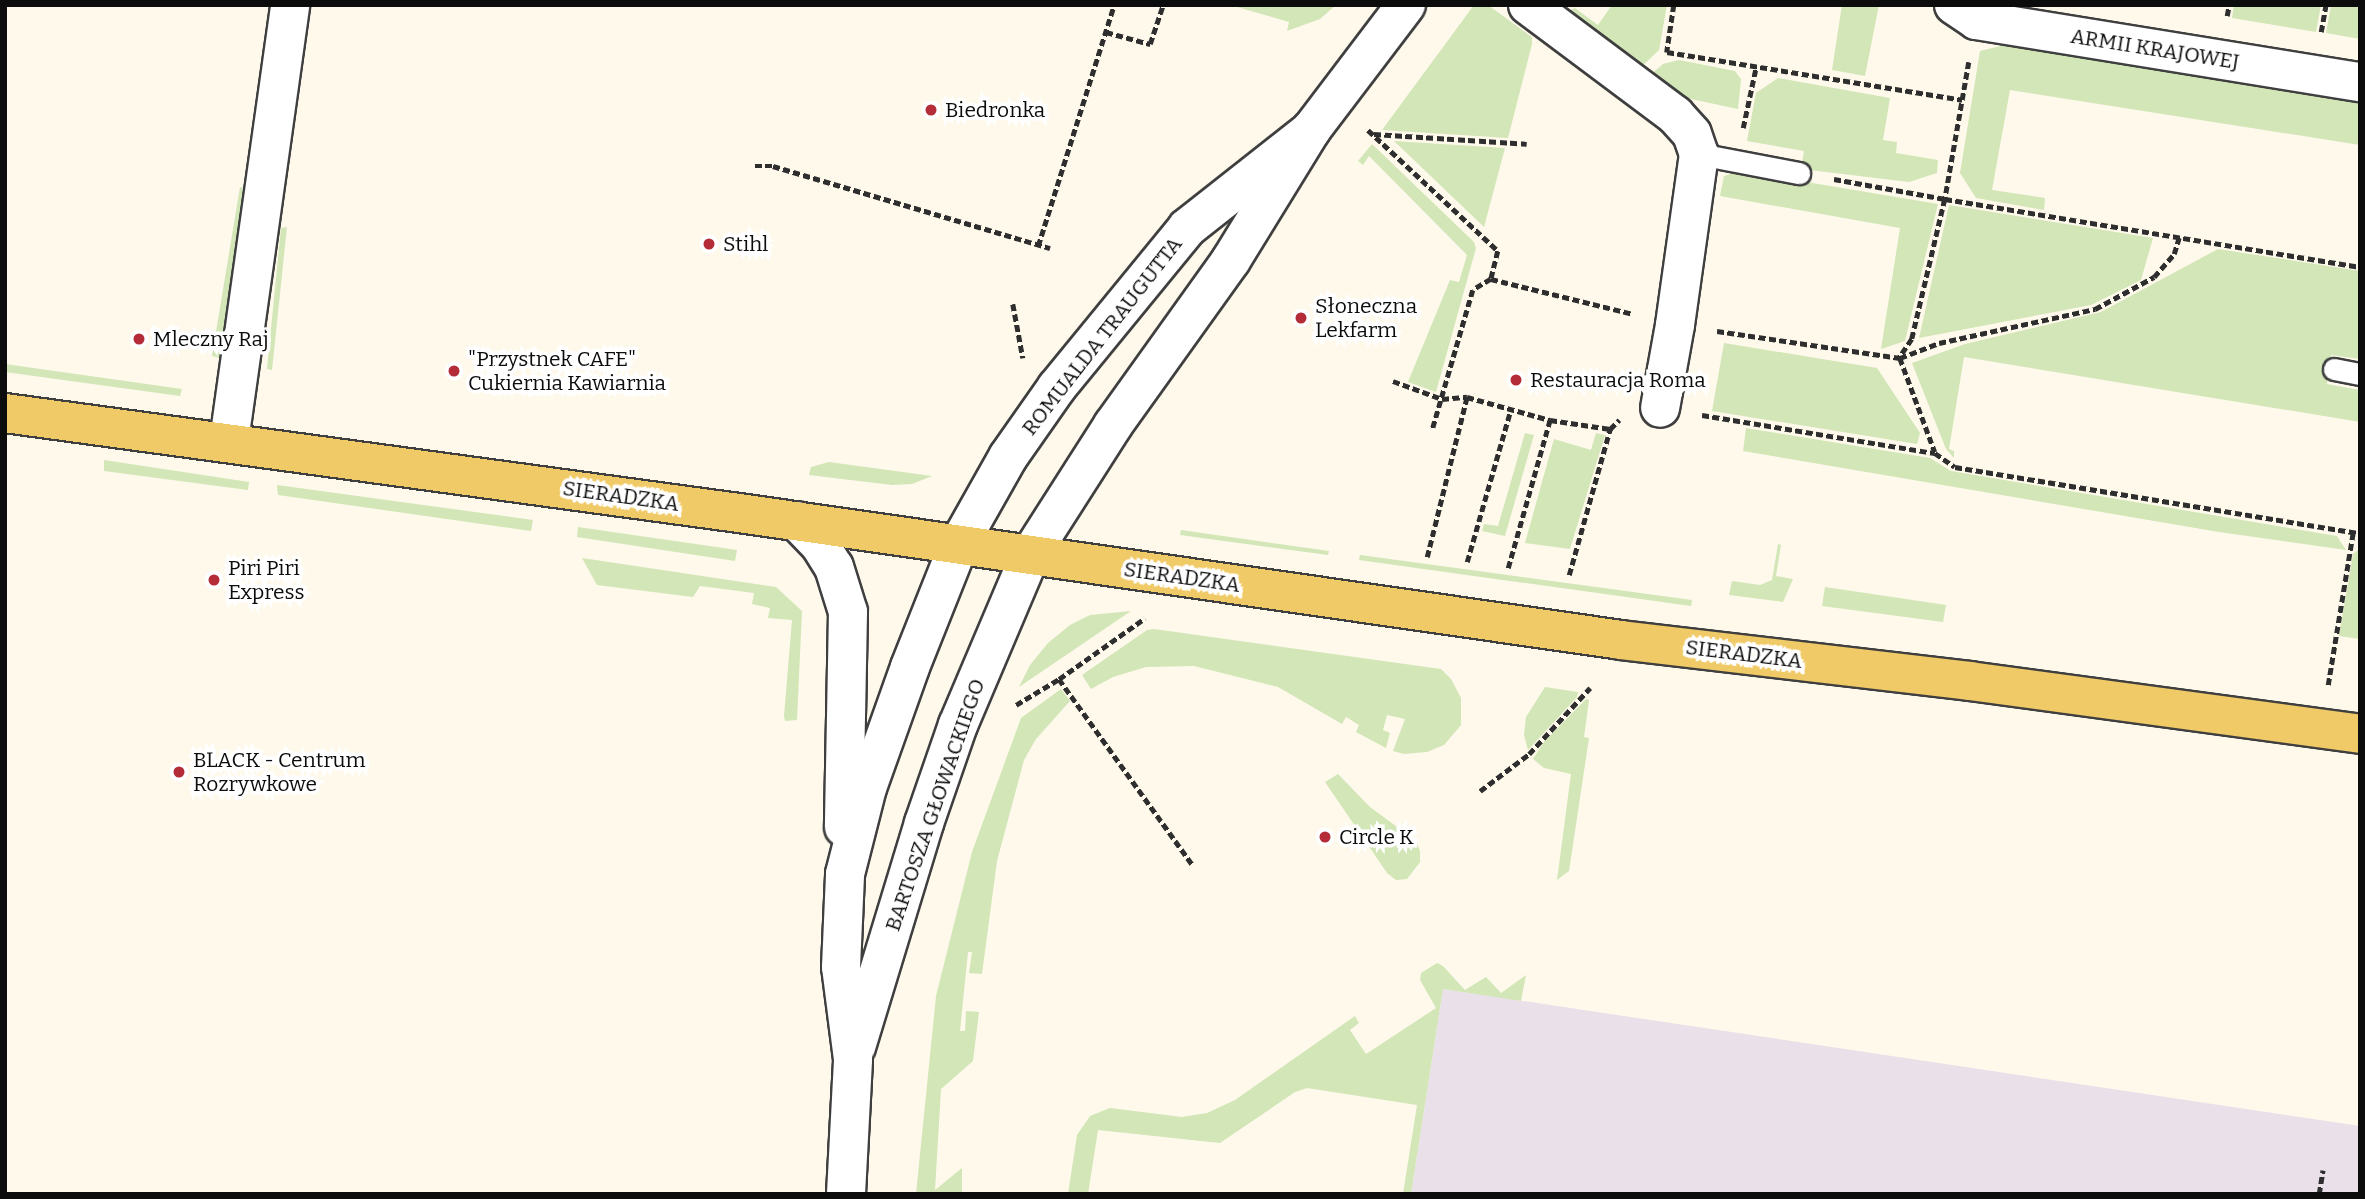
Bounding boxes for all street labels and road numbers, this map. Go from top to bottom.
street label: ARMII KRAJOWEJ [2069,23,2241,75]
street label: ROMUALDA TRAUGUTTA [1017,232,1187,440]
street label: SIERADZKA [561,475,681,517]
street label: SIERADZKA [1122,556,1242,598]
street label: SIERADZKA [1684,634,1804,674]
street label: BARTOSZA GŁOWACKIEGO [880,676,990,934]

